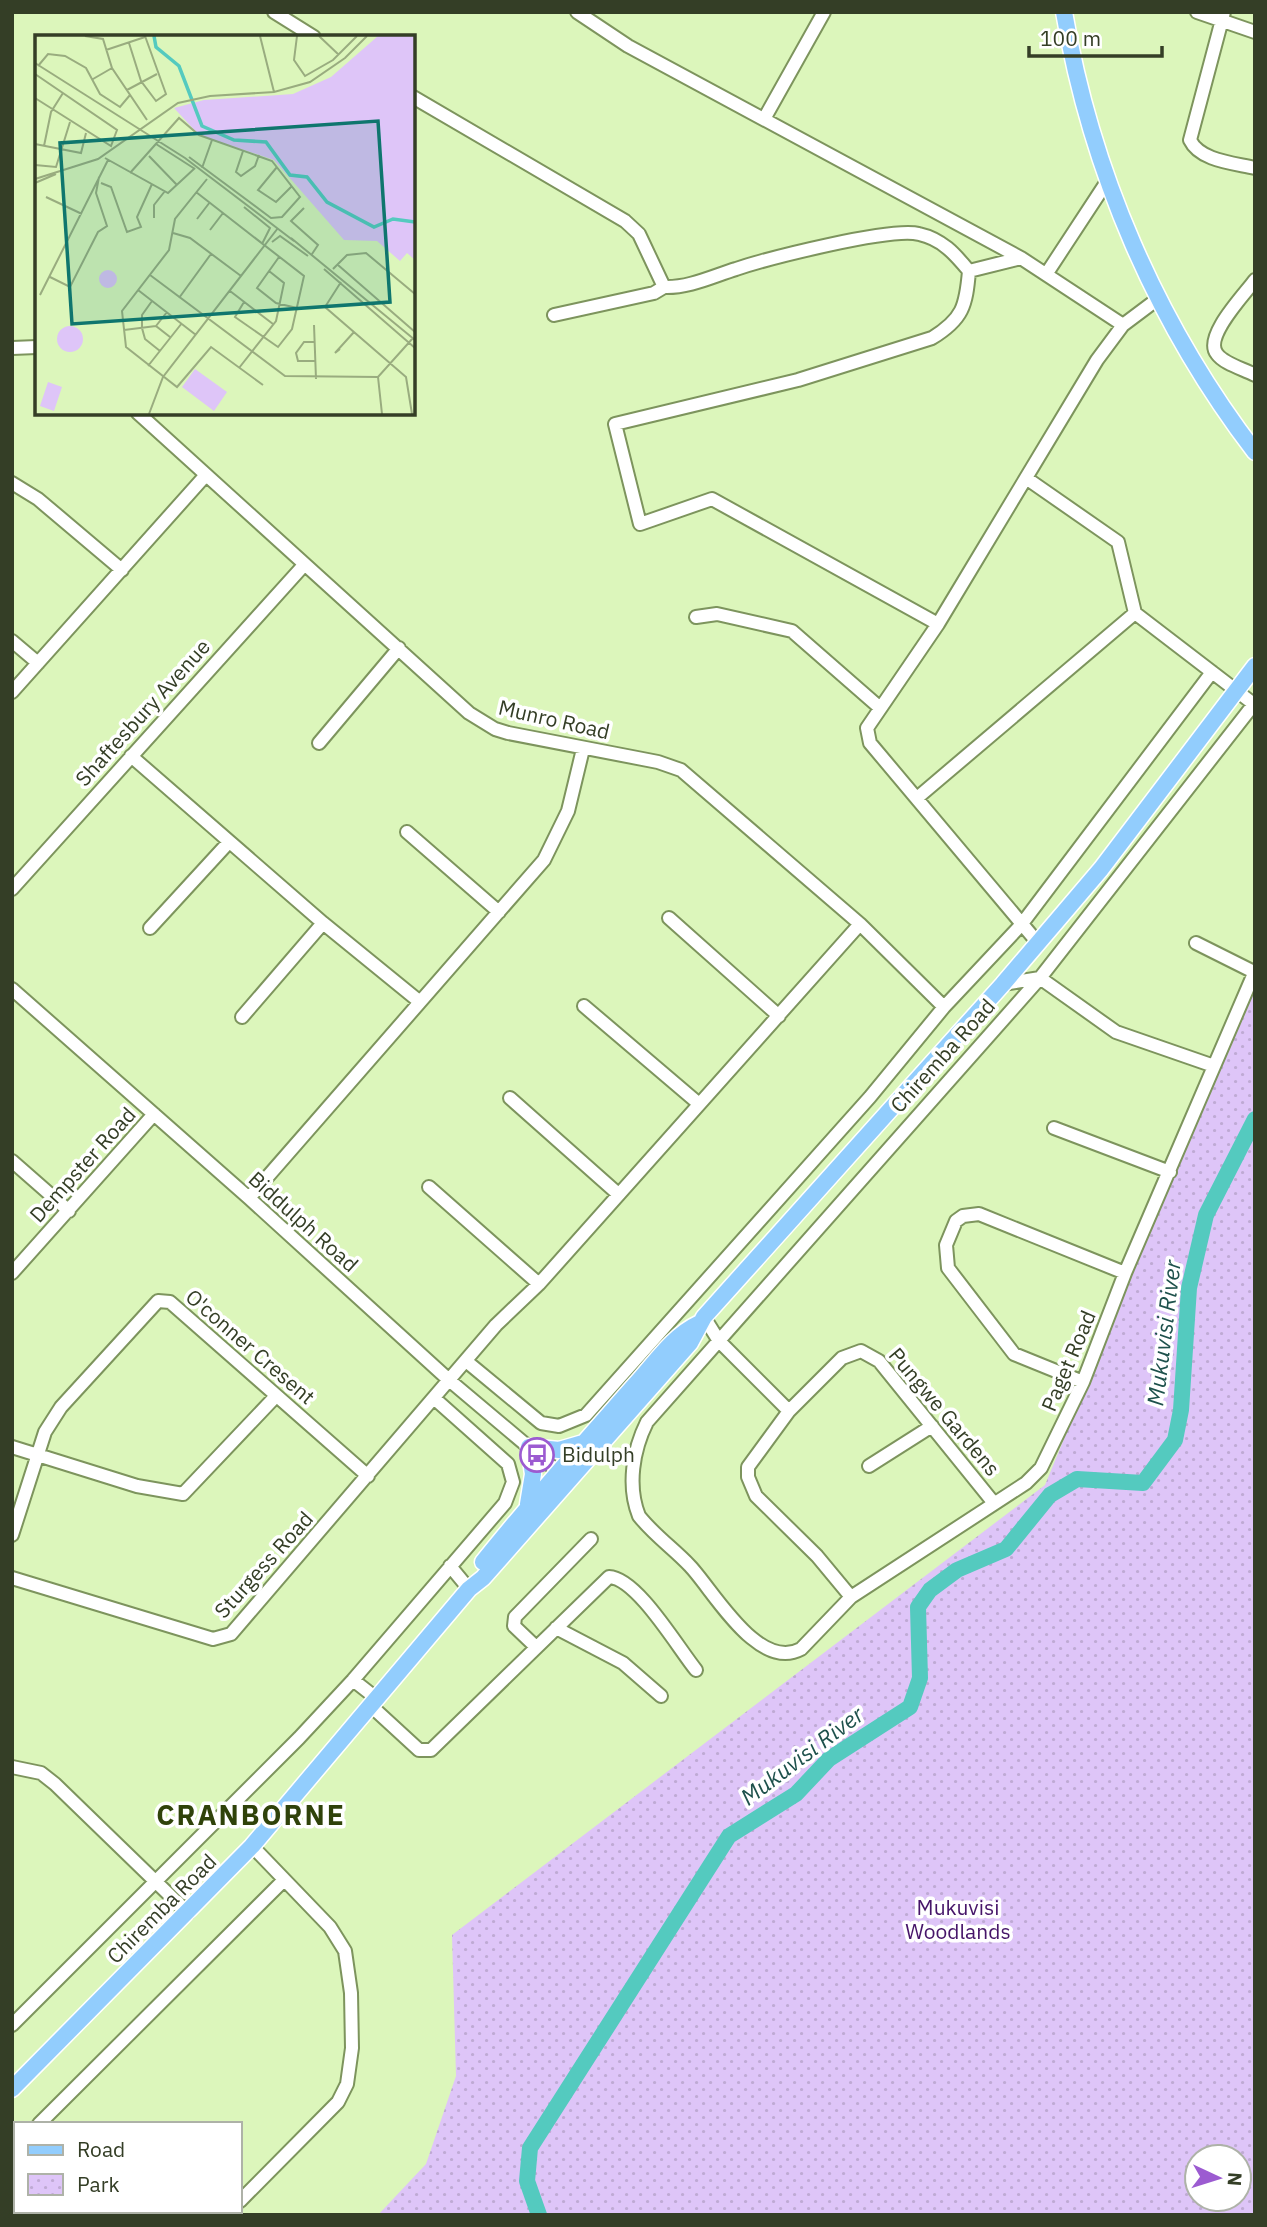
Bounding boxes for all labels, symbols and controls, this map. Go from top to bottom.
scale bar [1029,14,1162,58]
text: 100 m [1040,24,1101,52]
inset map [35,35,415,415]
street label: Shaftesbury Avenue [69,633,216,792]
street label: Munro Road [496,693,613,745]
street label: Chiremba Road [884,992,1001,1118]
street label: Dempster Road [23,1101,142,1228]
street label: Biddulph Road [243,1165,364,1278]
water label: Mukuvisi River [1139,1258,1187,1407]
street label: O'conner Cresent [180,1282,321,1410]
street label: Paget Road [1034,1306,1102,1415]
street label: Pungwe Gardens [883,1341,1007,1481]
bus stop icon: Bidulph [518,1436,556,1474]
place label: Bidulph [562,1440,635,1468]
street label: Sturgess Road [208,1505,319,1624]
water label: Mukuvisi River [734,1699,869,1811]
district label: CRANBORNE [156,1796,346,1833]
street label: Chiremba Road [100,1847,222,1969]
park label: Mukuvisi Woodlands [905,1893,1011,1945]
legend [14,2122,242,2213]
text: Road [77,2135,125,2163]
north arrow [1183,2143,1253,2213]
text: Park [77,2170,120,2198]
text: N [1223,2171,1247,2187]

